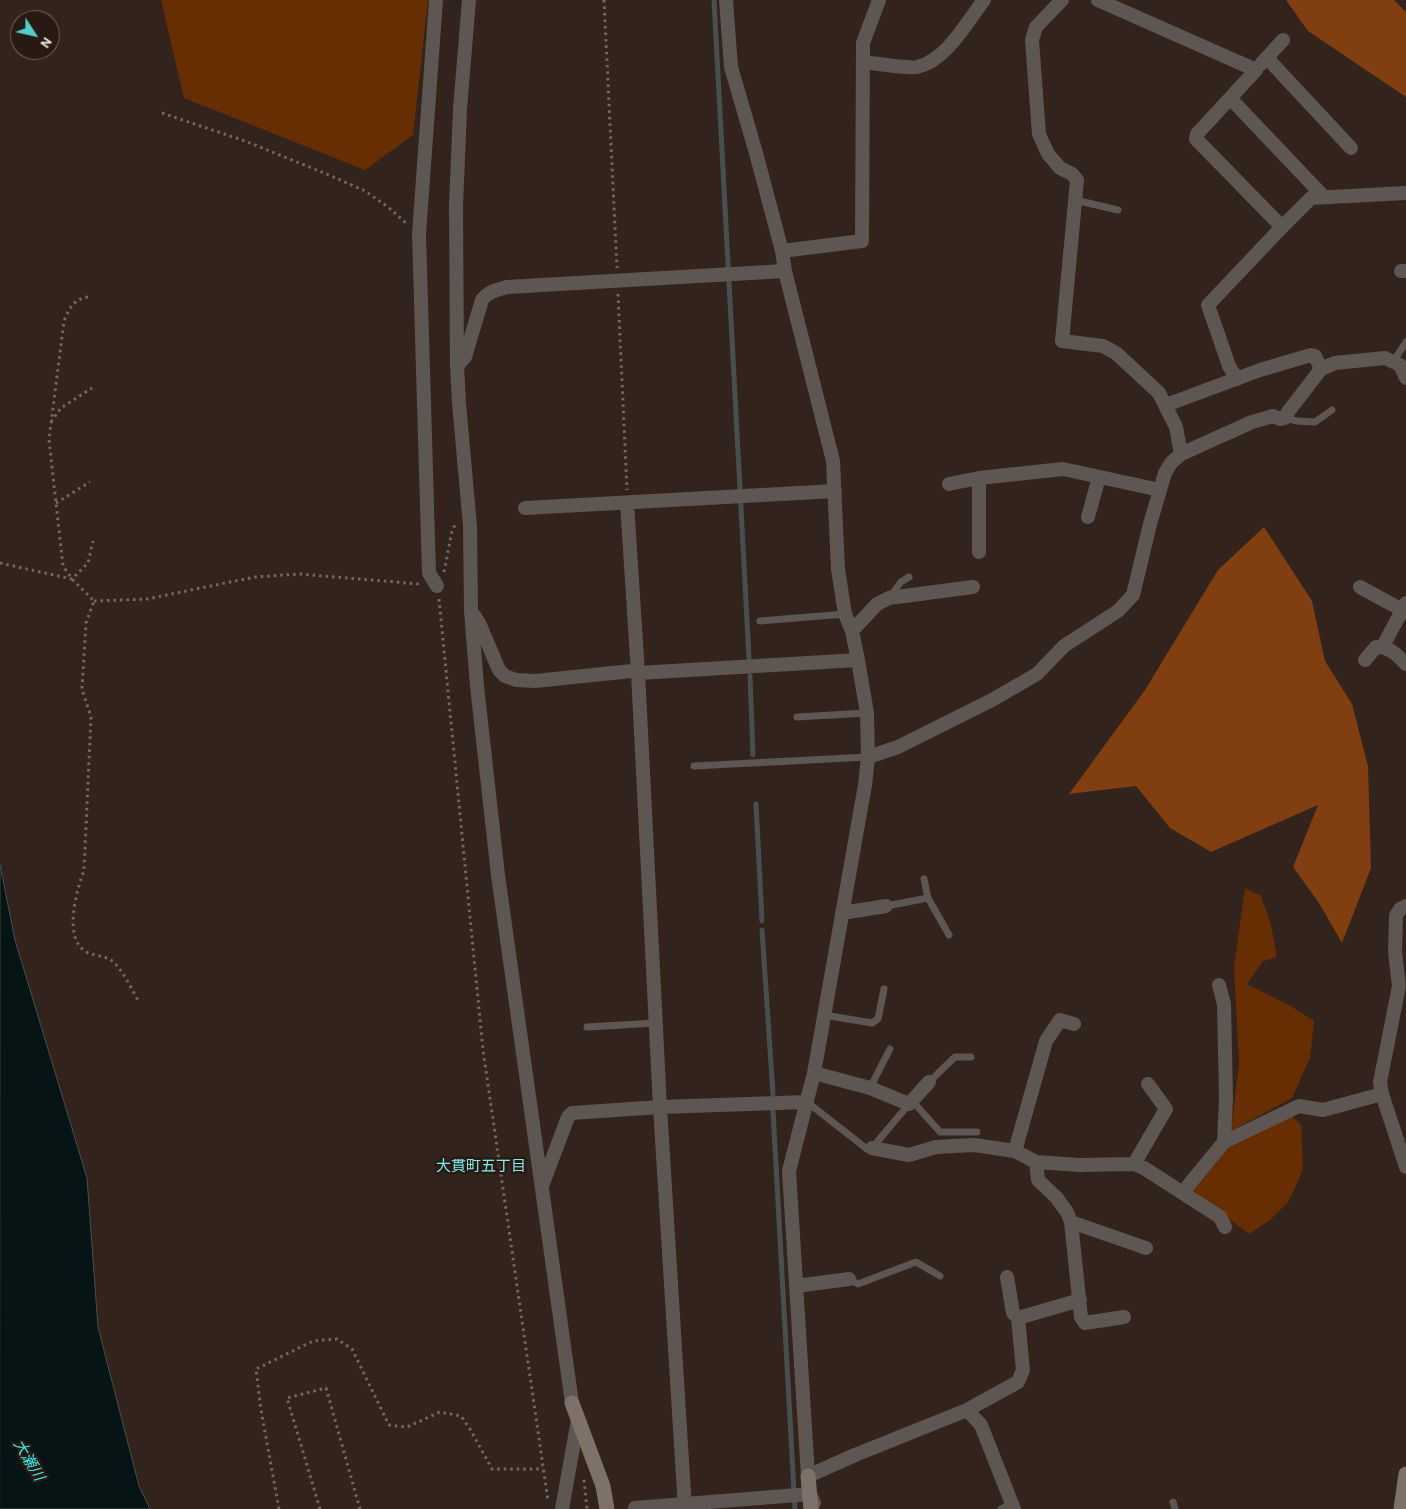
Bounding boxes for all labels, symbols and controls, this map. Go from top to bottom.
north arrow [10,10,60,60]
text: N [37,35,57,52]
district label: 大貫町五丁目 [436,1157,526,1175]
water label: 大瀬川 [10,1436,48,1484]

